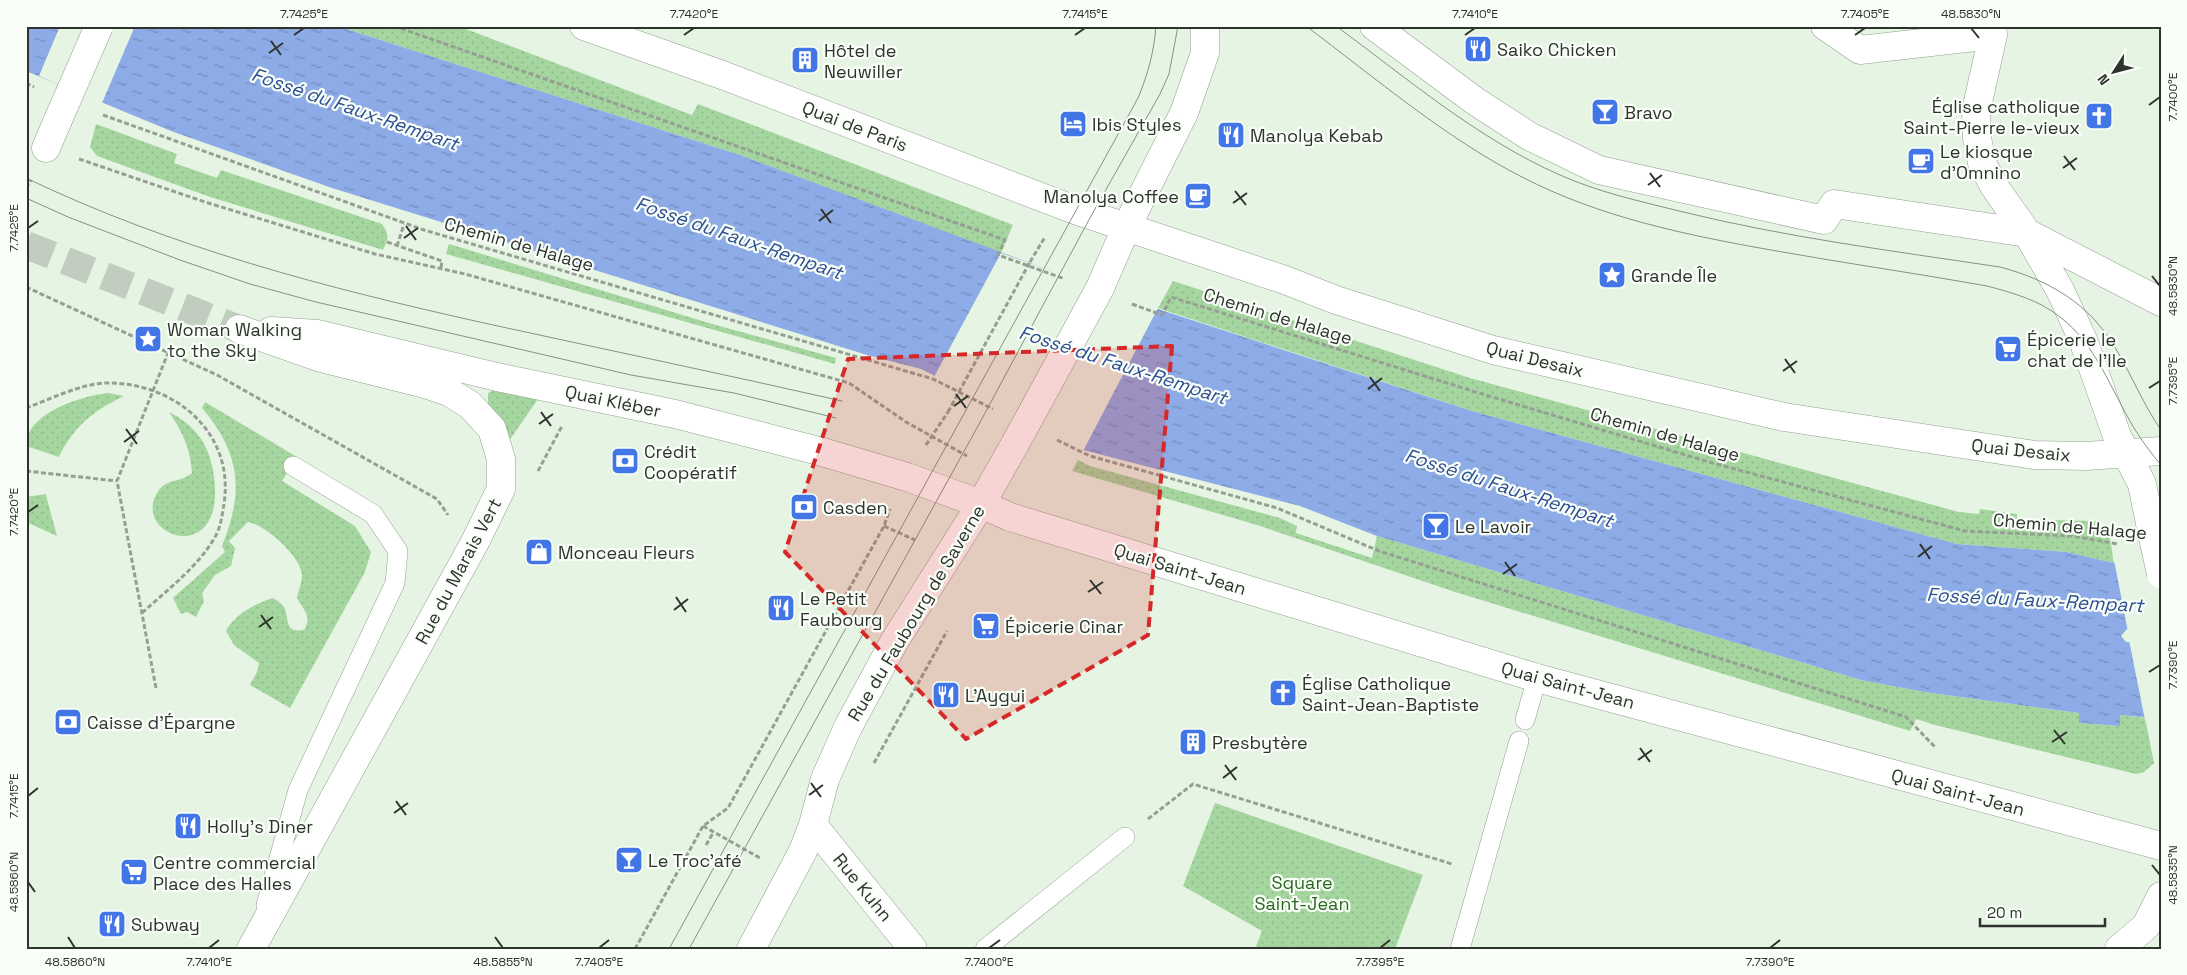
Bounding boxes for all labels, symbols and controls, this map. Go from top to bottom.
text: 7.7425°E [280,6,328,22]
text: 7.7420°E [670,6,718,22]
text: 7.7415°E [1062,6,1108,22]
text: 7.7410°E [1452,6,1498,22]
text: 7.7405°E [1841,6,1889,22]
text: 48.5830°N [1941,6,2001,22]
restaurant icon: Saiko Chicken [1463,34,1493,64]
place label: Saiko Chicken [1497,38,1616,61]
place label: Hôtel de Neuwiller [824,39,903,83]
building icon: Hôtel de Neuwiller [790,45,820,75]
north arrow [2090,48,2140,98]
water label: Fossé du Faux-Rempart [248,62,464,157]
text: N [2093,71,2114,89]
text: 7.7400°E [2165,72,2181,121]
street label: Quai de Paris [799,95,911,157]
place label: Église catholique Saint-Pierre le-vieux [1903,95,2080,139]
bar icon: Bravo [1590,97,1620,127]
place label: Bravo [1624,101,1673,124]
church icon: Église catholique Saint-Pierre le-vieux [2084,101,2114,131]
hotel icon: Ibis Styles [1058,109,1088,139]
place label: Ibis Styles [1092,113,1181,136]
restaurant icon: Manolya Kebab [1216,120,1246,150]
place label: Manolya Kebab [1250,124,1383,147]
place label: Le kiosque d'Omnino [1940,140,2033,184]
cafe icon: Le kiosque d'Omnino [1906,146,1936,176]
cafe icon: Manolya Coffee [1183,181,1213,211]
place label: Manolya Coffee [1044,185,1179,208]
water label: Fossé du Faux-Rempart [632,191,848,286]
text: 7.7425°E [6,204,22,252]
street label: Chemin de Halage [442,212,596,276]
text: 48.5830°N [2165,256,2181,316]
place icon: Grande Île [1597,260,1627,290]
place label: Grande Île [1631,264,1717,287]
street label: Chemin de Halage [1201,282,1355,350]
place label: Woman Walking to the Sky [167,318,302,362]
water label: Fossé du Faux-Rempart [1016,320,1232,411]
place icon: Woman Walking to the Sky [133,324,163,354]
place label: Épicerie le chat de l'Ile [2027,328,2127,372]
supermarket icon: Épicerie le chat de l'Ile [1993,334,2023,364]
street label: Quai Desaix [1484,336,1586,382]
text: 7.7395°E [2165,357,2181,405]
street label: Quai Kléber [563,380,663,422]
street label: Chemin de Halage [1588,402,1742,466]
street label: Quai Desaix [1970,433,2072,467]
place label: Crédit Coopératif [644,440,737,484]
water label: Fossé du Faux-Rempart [1402,443,1618,534]
bank icon: Crédit Coopératif [610,446,640,476]
text: 7.7420°E [6,488,22,536]
bank icon: Casden [789,492,819,522]
street label: Rue du Marais Vert [410,494,506,648]
place label: Casden [823,496,888,519]
street label: Rue du Faubourg de Saverne [842,501,990,725]
street label: Chemin de Halage [1992,508,2148,544]
bar icon: Le Lavoir [1421,511,1451,541]
place label: Le Lavoir [1455,515,1532,538]
shop icon: Monceau Fleurs [524,537,554,567]
street label: Quai Saint-Jean [1111,538,1249,600]
place label: Monceau Fleurs [558,541,695,564]
water label: Fossé du Faux-Rempart [1926,582,2146,618]
place label: Le Petit Faubourg [800,587,882,631]
restaurant icon: Le Petit Faubourg [766,593,796,623]
supermarket icon: Épicerie Cinar [971,611,1001,641]
place label: Épicerie Cinar [1005,615,1123,638]
text: 7.7390°E [2165,640,2181,689]
street label: Quai Saint-Jean [1499,656,1637,714]
place label: Église Catholique Saint-Jean-Baptiste [1302,672,1479,716]
church icon: Église Catholique Saint-Jean-Baptiste [1268,678,1298,708]
restaurant icon: L’Aygui [931,680,961,710]
place label: L’Aygui [965,684,1025,707]
bank icon: Caisse d'Épargne [53,707,83,737]
place label: Caisse d'Épargne [87,711,235,734]
building icon: Presbytère [1178,727,1208,757]
place label: Presbytère [1212,731,1308,754]
street label: Quai Saint-Jean [1889,763,2027,821]
text: 7.7415°E [6,773,22,819]
restaurant icon: Holly’s Diner [173,811,203,841]
place label: Holly’s Diner [207,815,313,838]
bar icon: Le Troc'afé [614,845,644,875]
text: 48.5835°N [2165,845,2181,905]
street label: Rue Kuhn [828,848,898,926]
place label: Le Troc'afé [648,849,742,872]
place label: Centre commercial Place des Halles [153,851,316,895]
text: 48.5860°N [6,852,22,912]
supermarket icon: Centre commercial Place des Halles [119,857,149,887]
park label: Square Saint-Jean [1254,871,1350,915]
scale bar [1980,895,2104,927]
text: 20 m [1987,903,2022,922]
restaurant icon: Subway [97,909,127,939]
place label: Subway [131,913,200,936]
text: 48.5860°N [45,954,105,970]
text: 7.7410°E [186,954,232,970]
text: 48.5855°N [473,954,533,970]
text: 7.7405°E [575,954,623,970]
text: 7.7400°E [965,954,1014,970]
text: 7.7395°E [1356,954,1404,970]
text: 7.7390°E [1746,954,1795,970]

